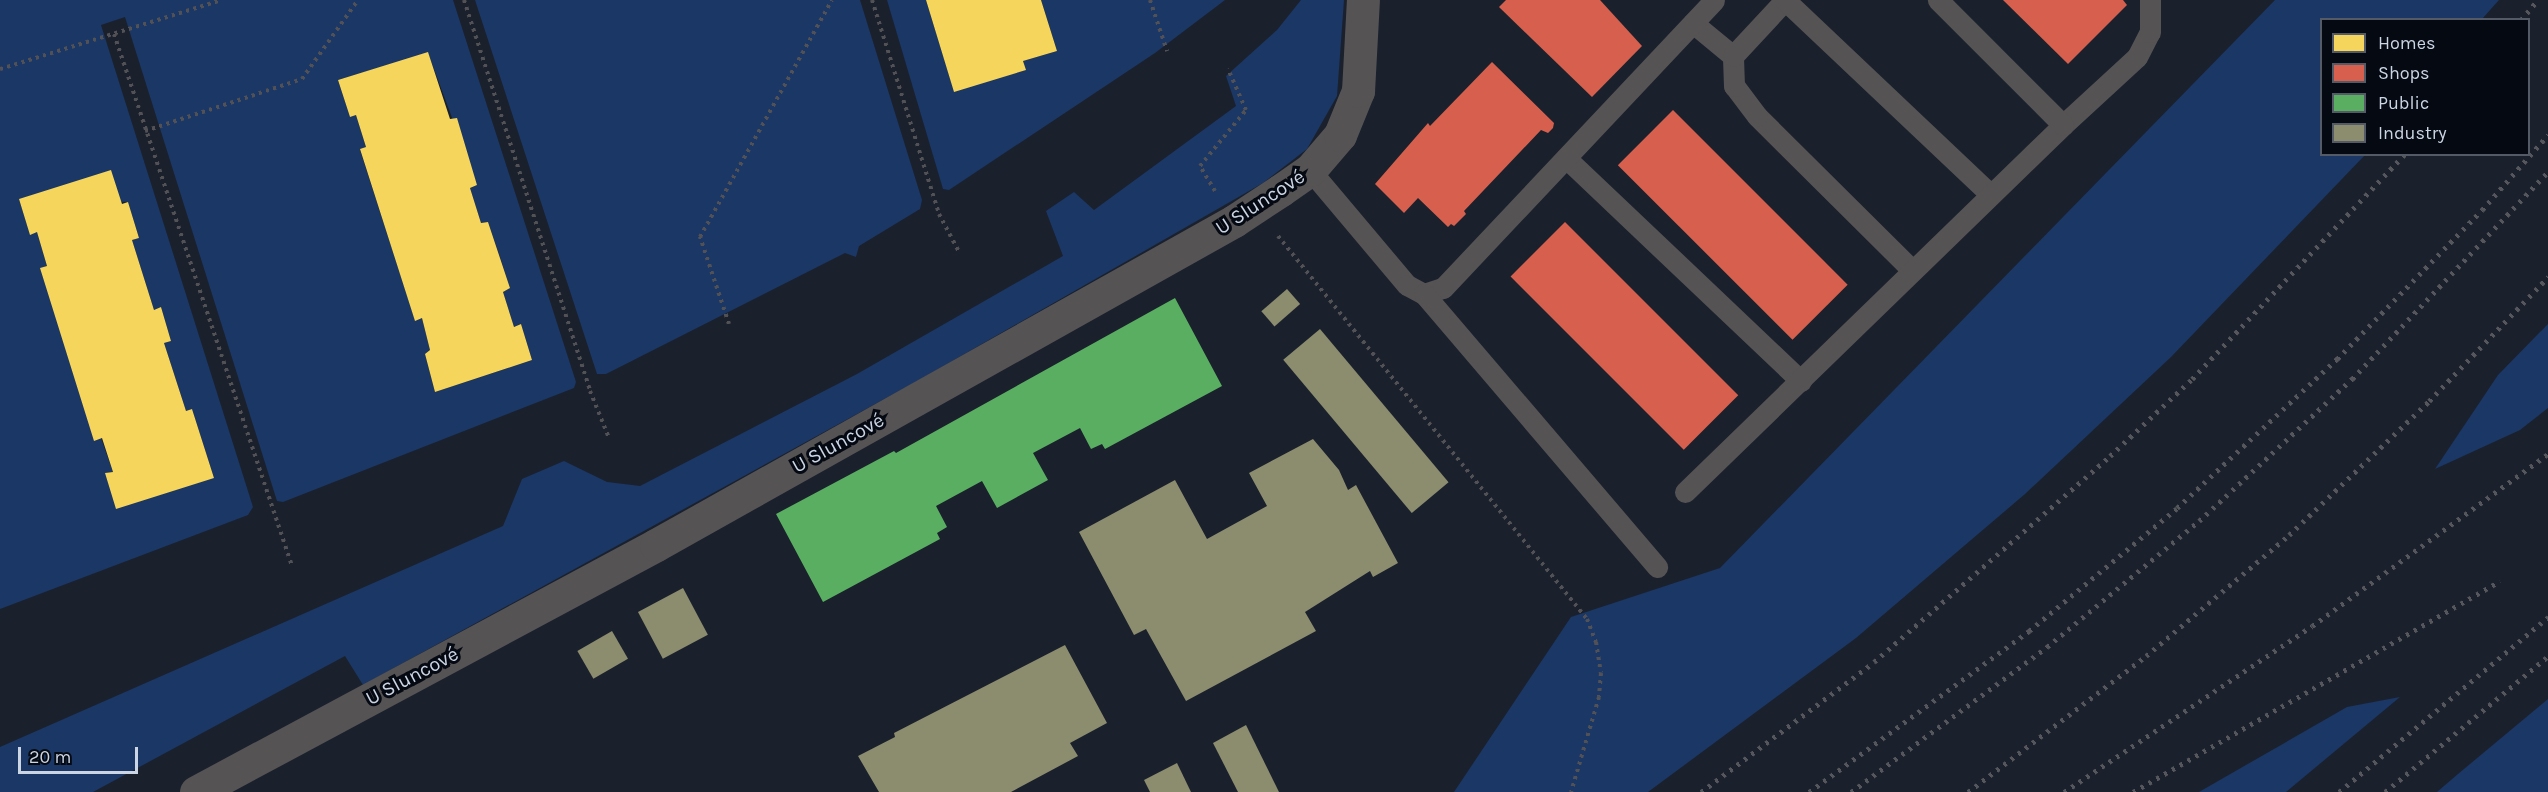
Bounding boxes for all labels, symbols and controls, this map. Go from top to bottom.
legend [2320,18,2530,156]
text: Homes [2378,32,2435,54]
text: Shops [2378,62,2430,84]
text: Public [2378,92,2429,114]
text: Industry [2378,122,2447,144]
street label: U Sluncové [1211,164,1309,240]
street label: U Sluncové [788,408,888,478]
street label: U Sluncové [362,642,462,710]
scale bar [21,735,141,773]
text: 20 m [29,746,71,768]

